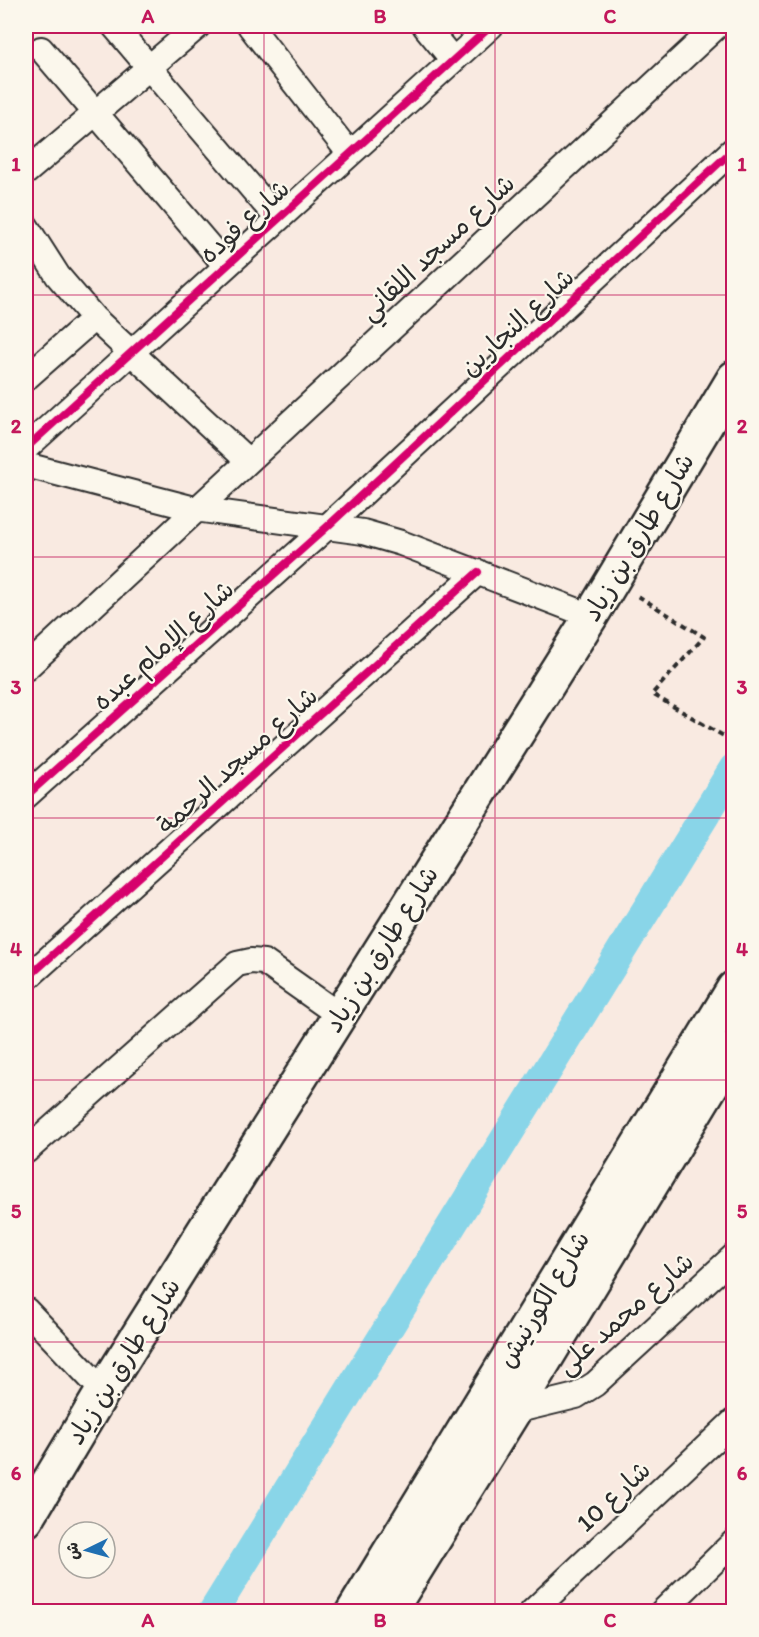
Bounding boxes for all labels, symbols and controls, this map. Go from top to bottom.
text: A [141,4,155,28]
text: B [374,4,387,28]
text: C [604,4,617,28]
text: 1 [11,152,21,176]
text: 1 [737,152,747,176]
street label: شارع مسجد اللقاني [353,167,526,332]
street label: شارع فوده [192,172,297,271]
street label: شارع النجارين [453,261,582,384]
text: 2 [11,414,22,438]
text: 2 [737,414,748,438]
street label: شارع طارق بن زياد [575,447,703,628]
street label: شارع الإمام عبده [86,573,243,720]
text: 3 [11,675,22,699]
text: 3 [737,675,748,699]
street label: شارع مسجد الرحمة [150,679,325,842]
street label: شارع طارق بن زياد [317,860,447,1039]
text: 4 [10,937,22,961]
text: 4 [736,937,748,961]
text: 5 [11,1199,22,1223]
text: 5 [737,1199,748,1223]
street label: شارع الكورنيش [490,1225,598,1374]
street label: شارع محمد على [550,1245,701,1383]
street label: شارع طارق بن زياد [59,1272,189,1451]
street label: شارع 10 [569,1454,658,1540]
text: 6 [11,1461,22,1485]
text: 6 [737,1461,748,1485]
north arrow [57,1520,117,1580]
text: ش [62,1542,83,1561]
text: A [141,1608,155,1632]
text: B [374,1608,387,1632]
text: C [604,1608,617,1632]

